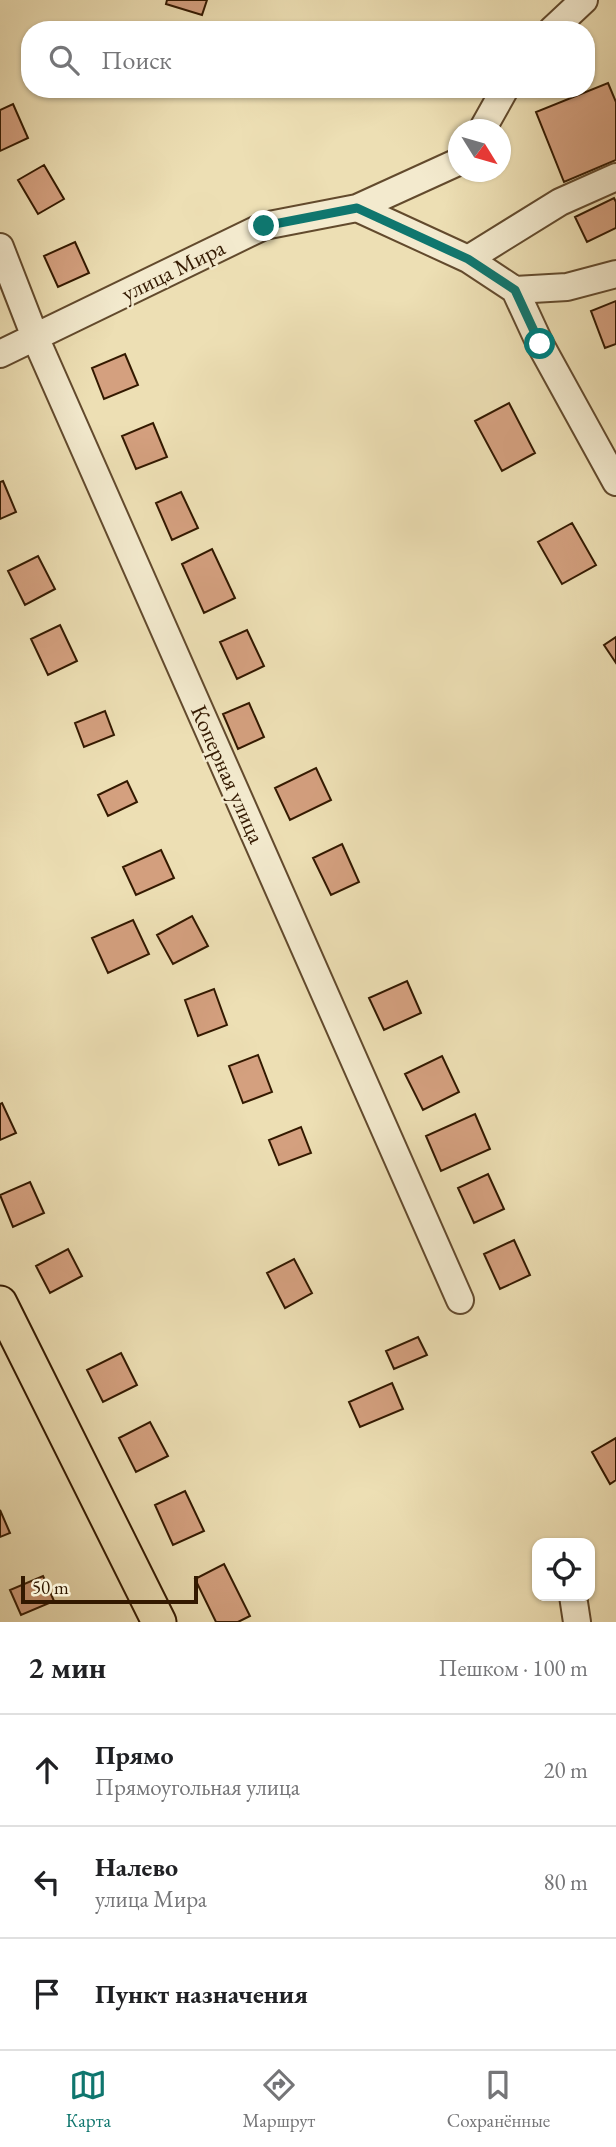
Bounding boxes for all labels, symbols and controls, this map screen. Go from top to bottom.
search box [21,21,595,98]
icon: search [45,41,83,79]
text: Поиск [101,43,172,77]
north arrow [448,119,511,182]
route end [248,210,279,241]
street label: улица Мира [116,232,231,308]
route start [524,328,555,359]
street label: Коперная улица [184,700,272,849]
map controls [532,1538,595,1601]
button: locate [532,1538,595,1601]
scale bar [21,1573,198,1605]
text: 50 m [32,1575,69,1600]
text: 2 мин [28,1648,106,1687]
text: Пешком · 100 m [439,1653,588,1683]
text: Прямо [95,1738,174,1772]
icon: ahead [28,1751,66,1789]
text: 20 m [543,1755,588,1785]
text: Прямоугольная улица [95,1772,300,1802]
text: Налево [95,1850,178,1884]
icon: left [28,1863,66,1901]
text: 80 m [543,1867,588,1897]
text: улица Мира [95,1884,207,1914]
icon: arrive [28,1975,66,2013]
text: Пункт назначения [95,1977,308,2011]
tab: Карта [66,2066,111,2133]
tab: Маршрут [242,2066,315,2133]
tab: Сохранённые [447,2066,550,2133]

